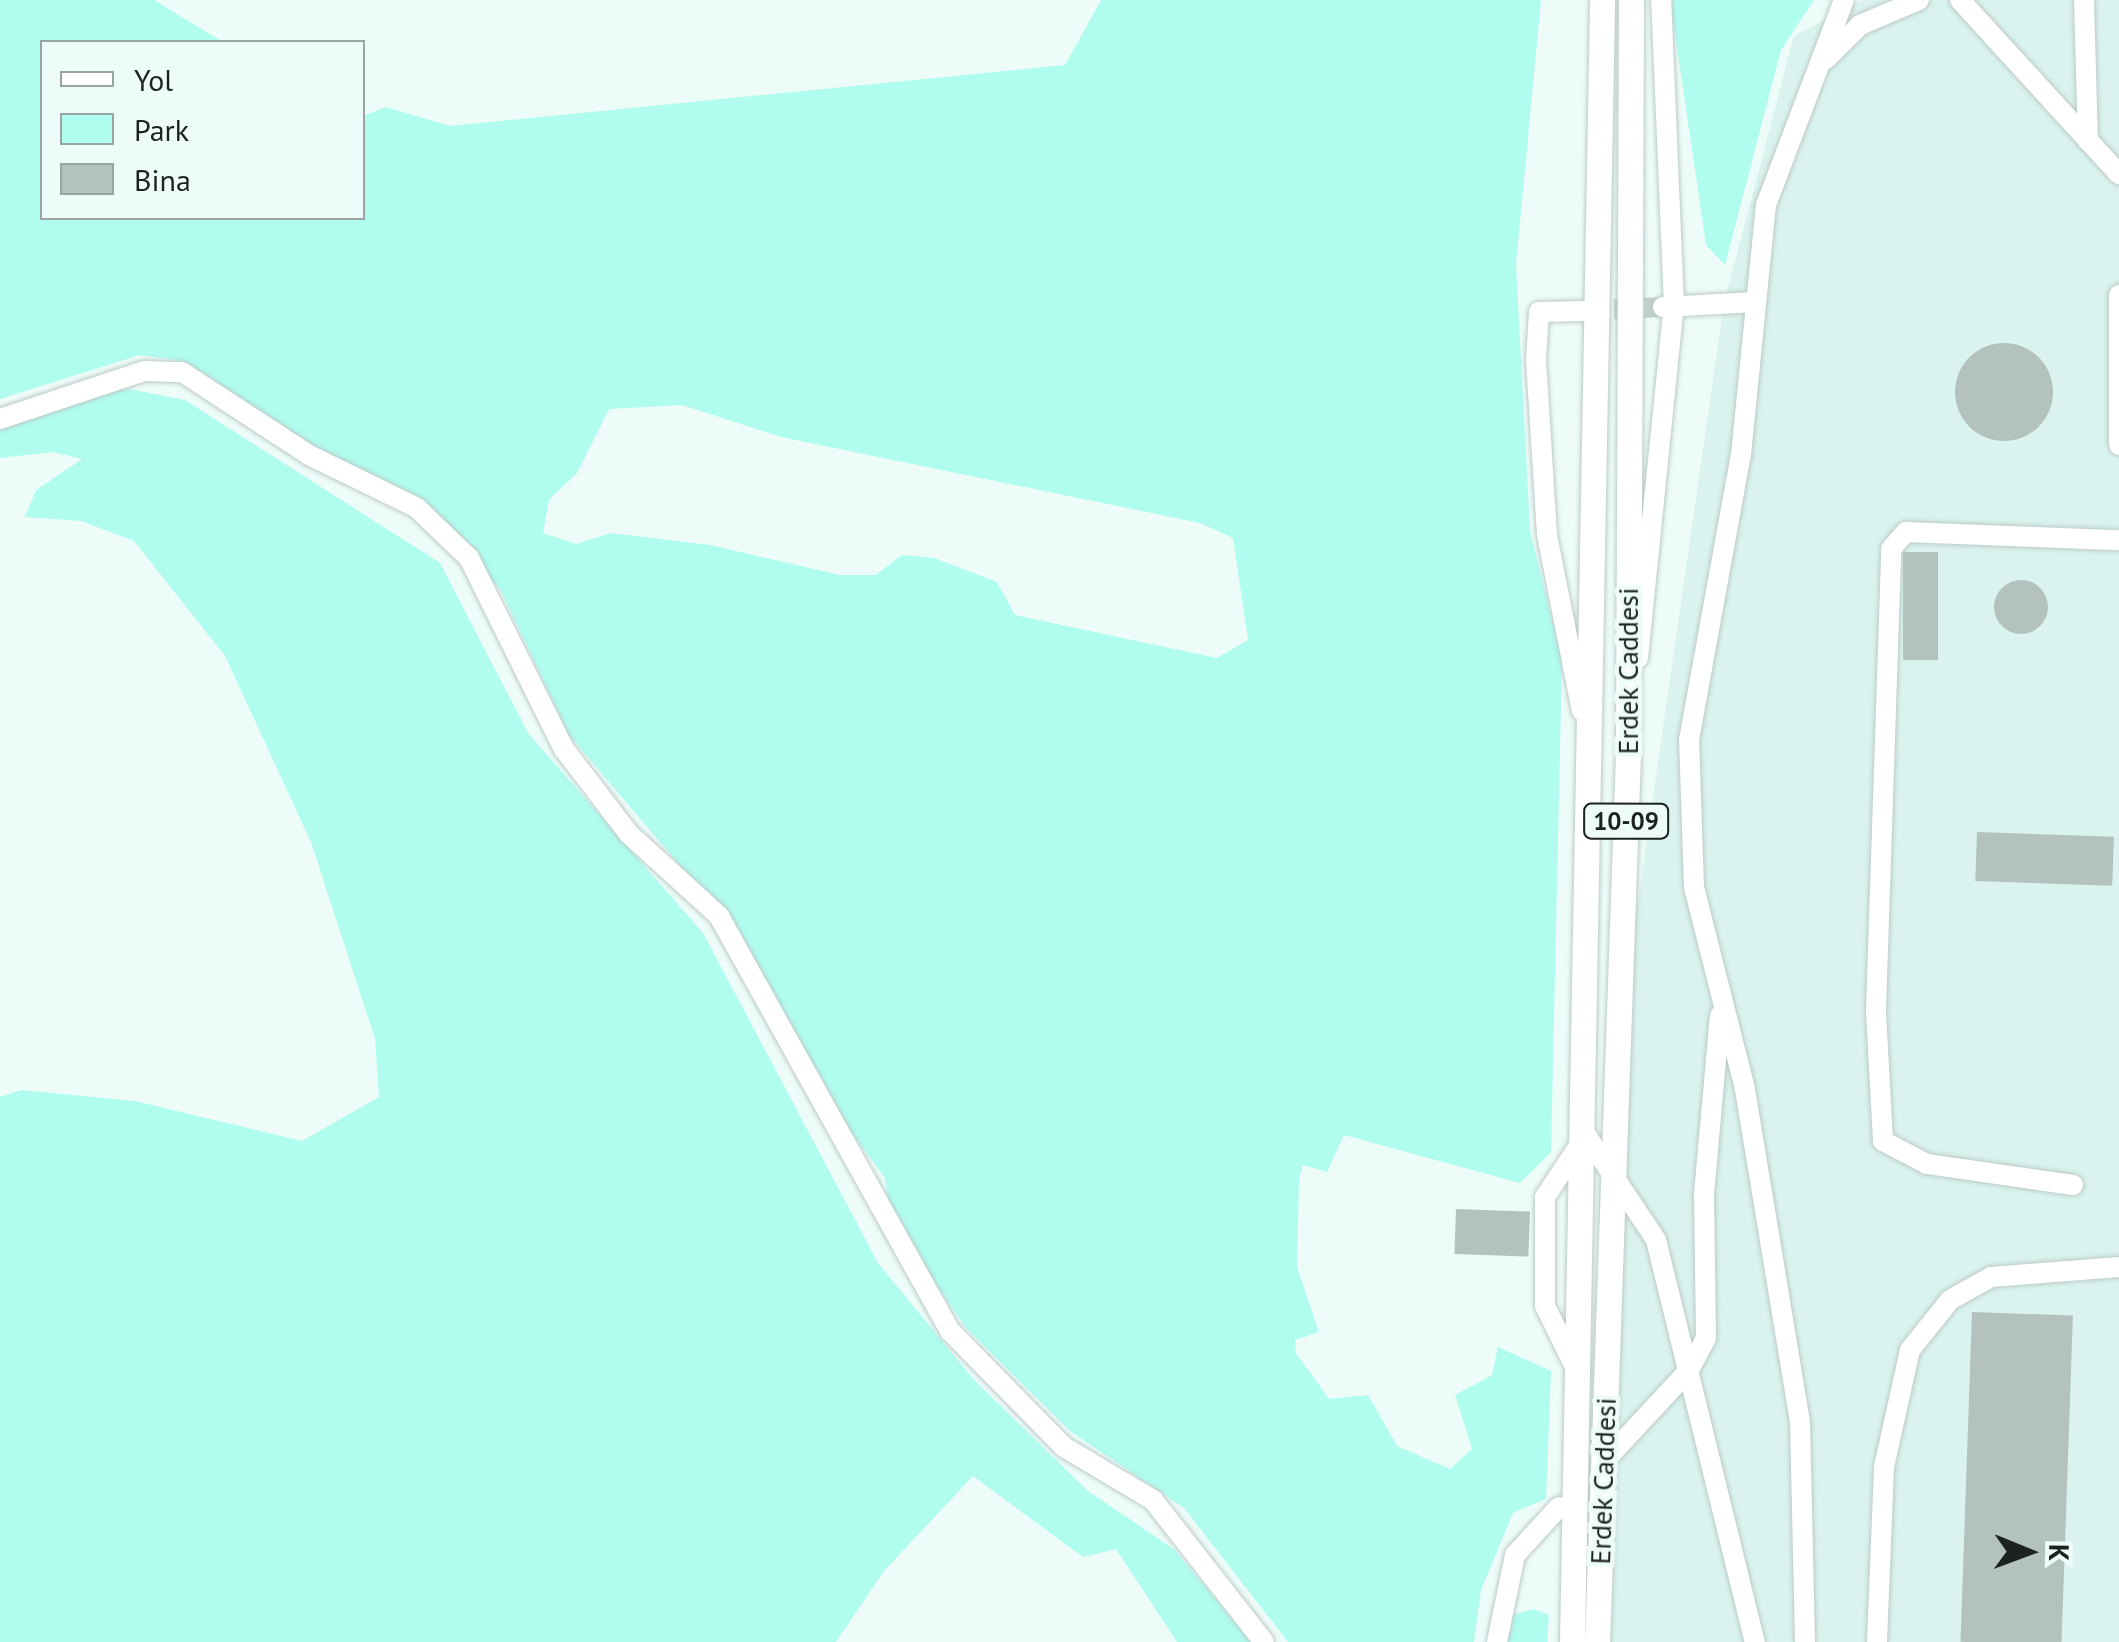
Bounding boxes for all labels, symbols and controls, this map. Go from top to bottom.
legend [40,40,365,220]
text: Yol [134,60,173,99]
text: Park [134,110,189,149]
text: Bina [134,160,191,199]
street label: Erdek Caddesi [1611,587,1645,755]
road number: 10-09 [1581,801,1671,841]
street label: Erdek Caddesi [1583,1397,1623,1565]
north arrow [1979,1502,2079,1602]
text: K [2041,1544,2078,1562]

